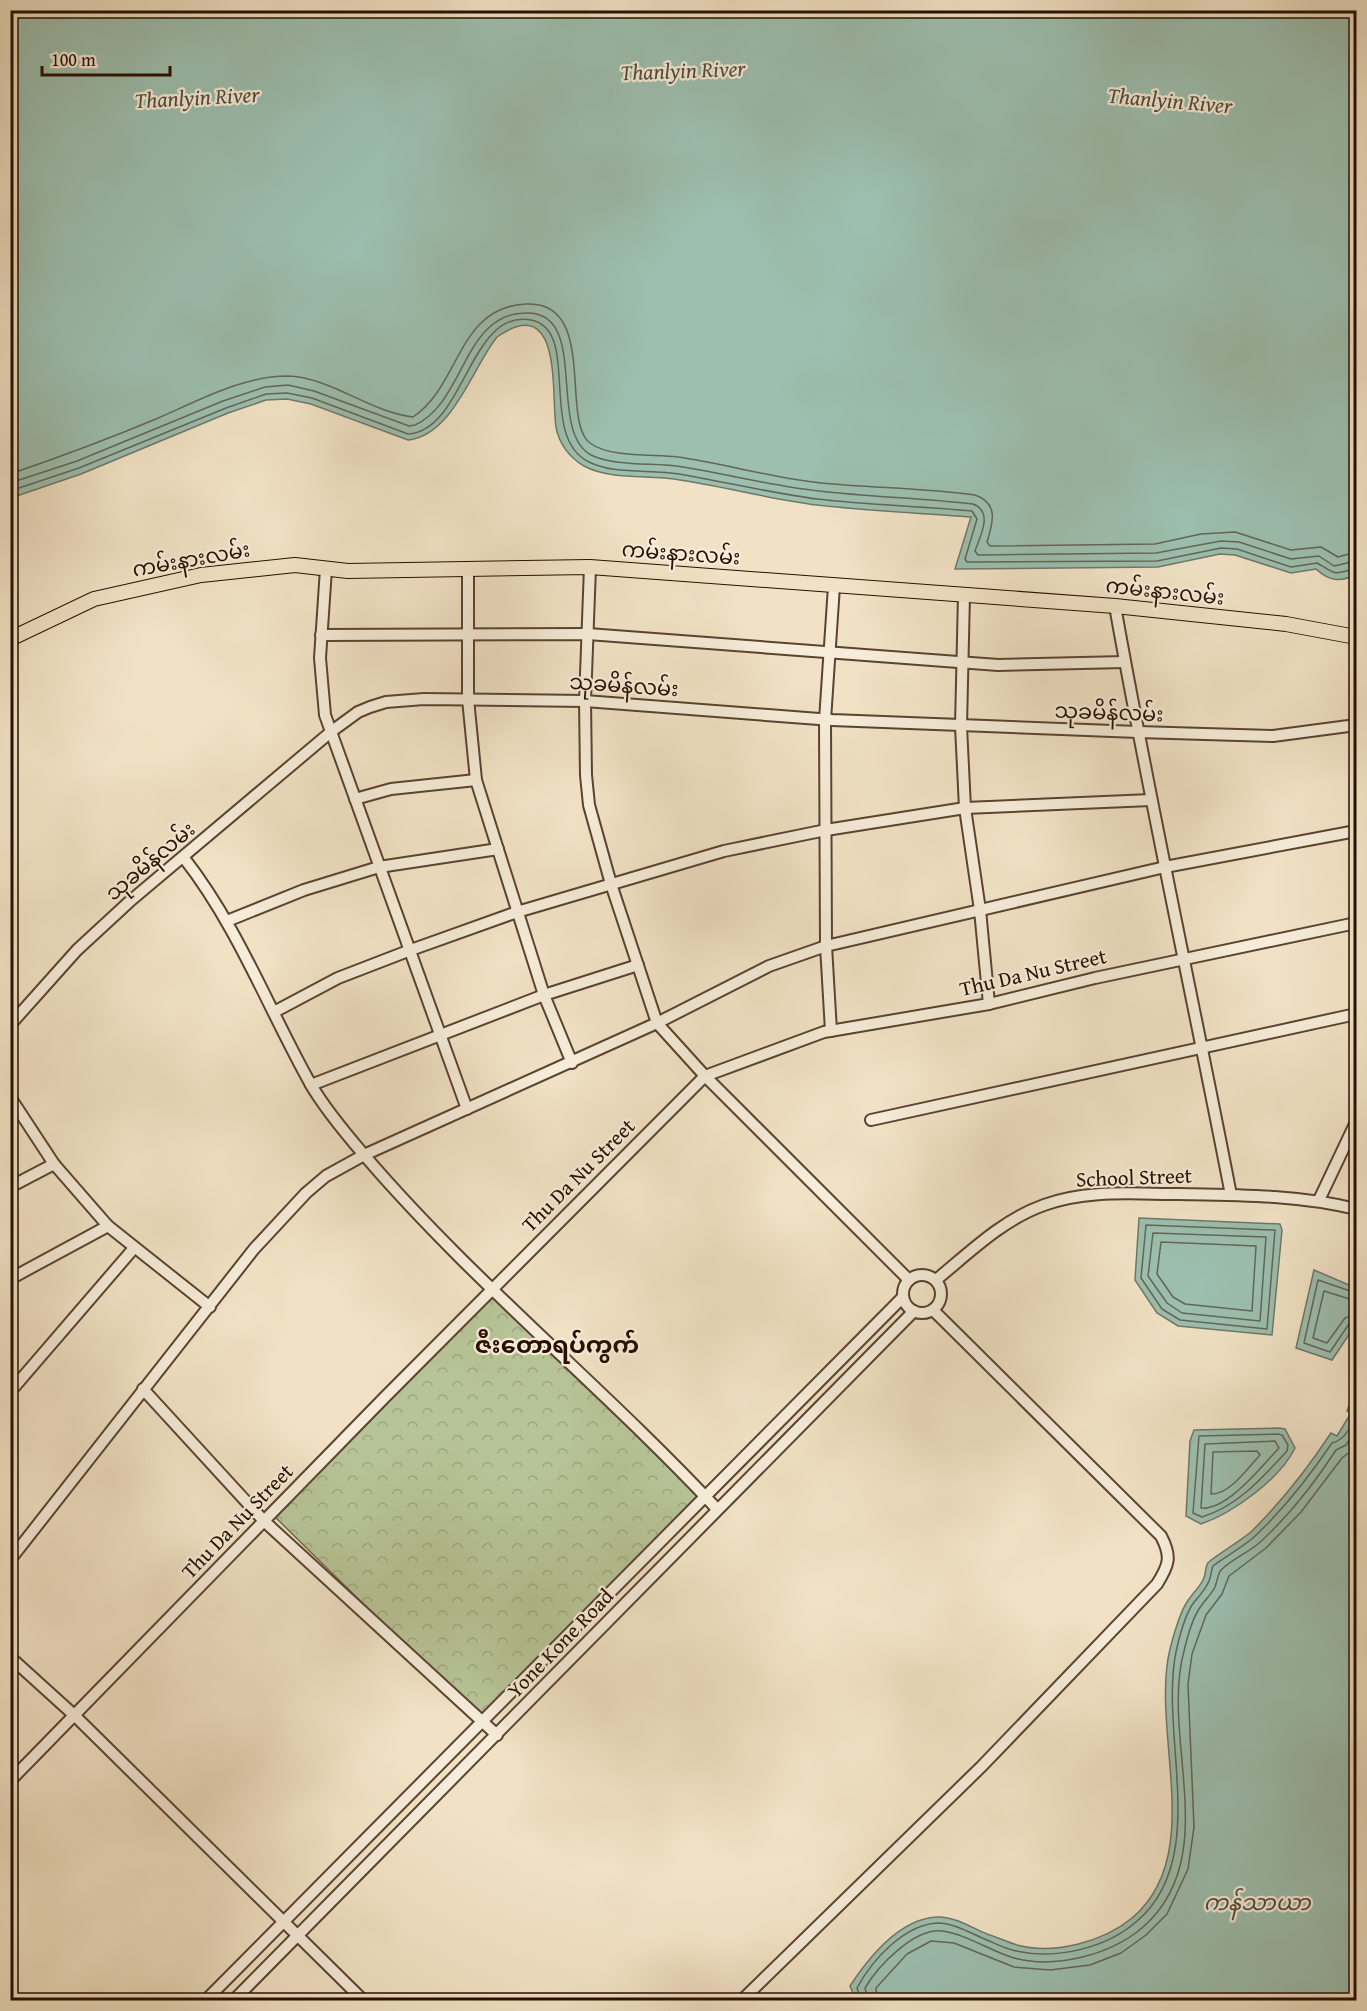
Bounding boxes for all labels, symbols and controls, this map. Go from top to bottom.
scale bar [42,39,170,77]
text: 100 m [51,46,96,73]
water label: Thanlyin River [620,52,747,88]
water label: Thanlyin River [134,78,261,116]
water label: Thanlyin River [1106,79,1234,121]
street label: ကမ်းနားလမ်း [130,533,253,587]
street label: ကမ်းနားလမ်း [620,533,741,575]
street label: ကမ်းနားလမ်း [1104,569,1226,615]
street label: သုခမိန်လမ်း [568,666,680,706]
street label: သုခမိန်လမ်း [1054,695,1164,731]
street label: သုခမိန်လမ်း [98,814,203,909]
street label: Thu Da Nu Street [957,940,1110,1004]
street label: Thu Da Nu Street [514,1111,642,1239]
street label: School Street [1075,1159,1193,1195]
district label: ဇီးတောရပ်ကွက် [475,1327,639,1364]
street label: Thu Da Nu Street [174,1456,301,1586]
street label: Yone Kone Road [500,1581,621,1705]
water label: ကန်သာယာ [1204,1886,1311,1921]

